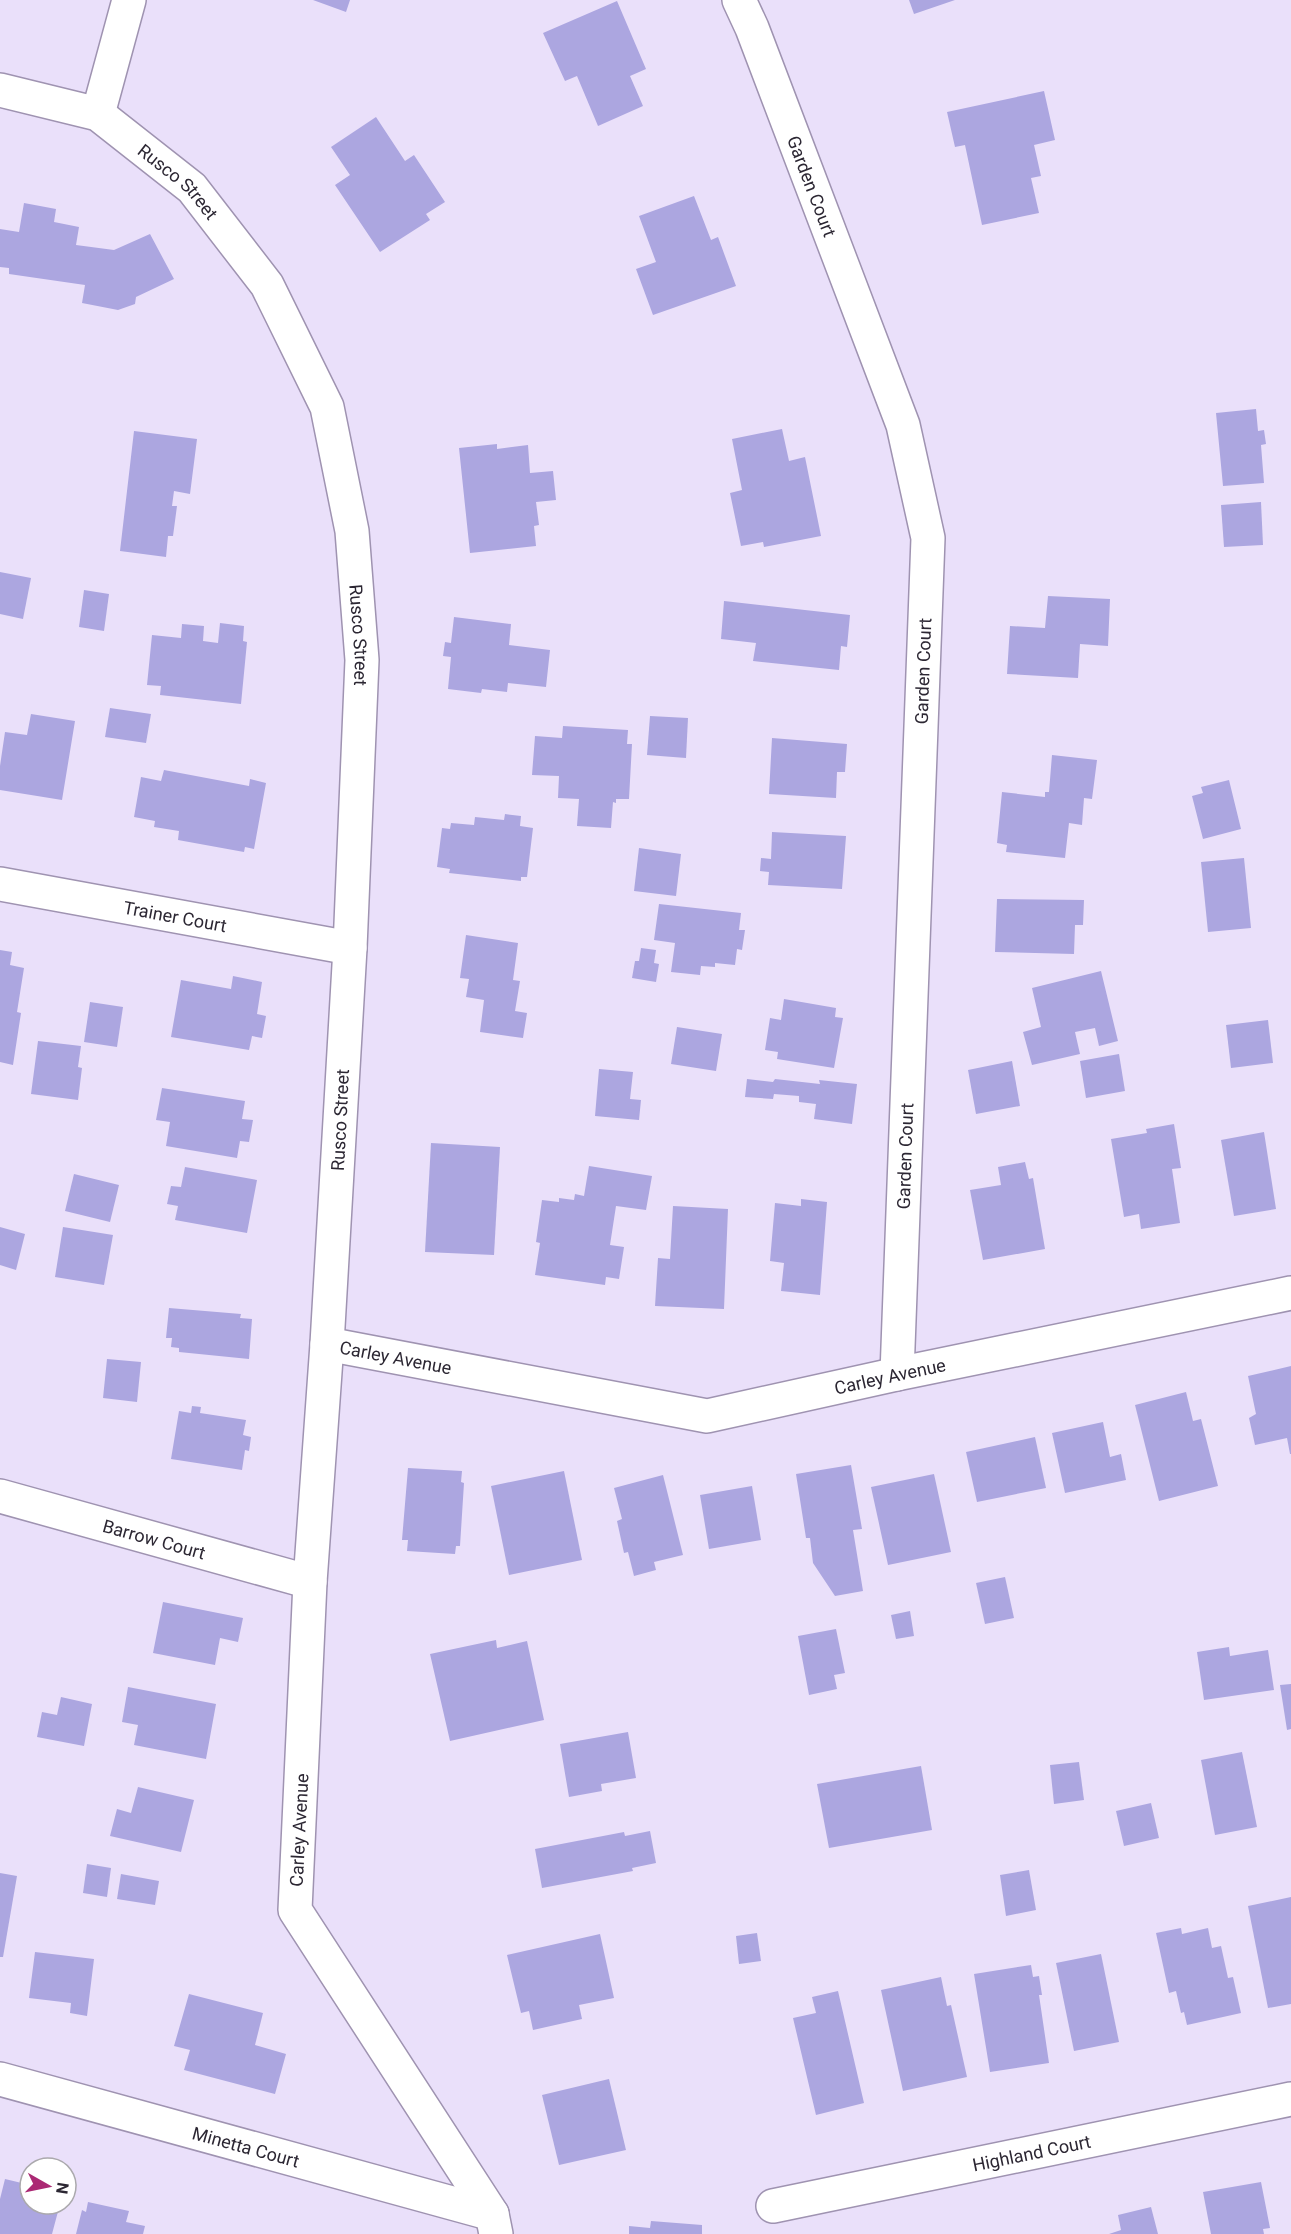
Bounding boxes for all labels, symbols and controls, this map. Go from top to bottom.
street label: Garden Court [783,133,841,240]
street label: Rusco Street [134,139,223,223]
street label: Rusco Street [346,583,373,687]
street label: Garden Court [911,617,935,725]
street label: Trainer Court [122,896,228,936]
street label: Rusco Street [327,1068,353,1171]
street label: Garden Court [893,1102,917,1210]
street label: Carley Avenue [338,1336,453,1378]
street label: Carley Avenue [832,1354,947,1398]
street label: Barrow Court [100,1515,208,1563]
street label: Carley Avenue [286,1773,312,1887]
street label: Minetta Court [190,2122,302,2171]
street label: Highland Court [970,2130,1093,2175]
north arrow [18,2156,78,2216]
text: N [52,2181,73,2195]

